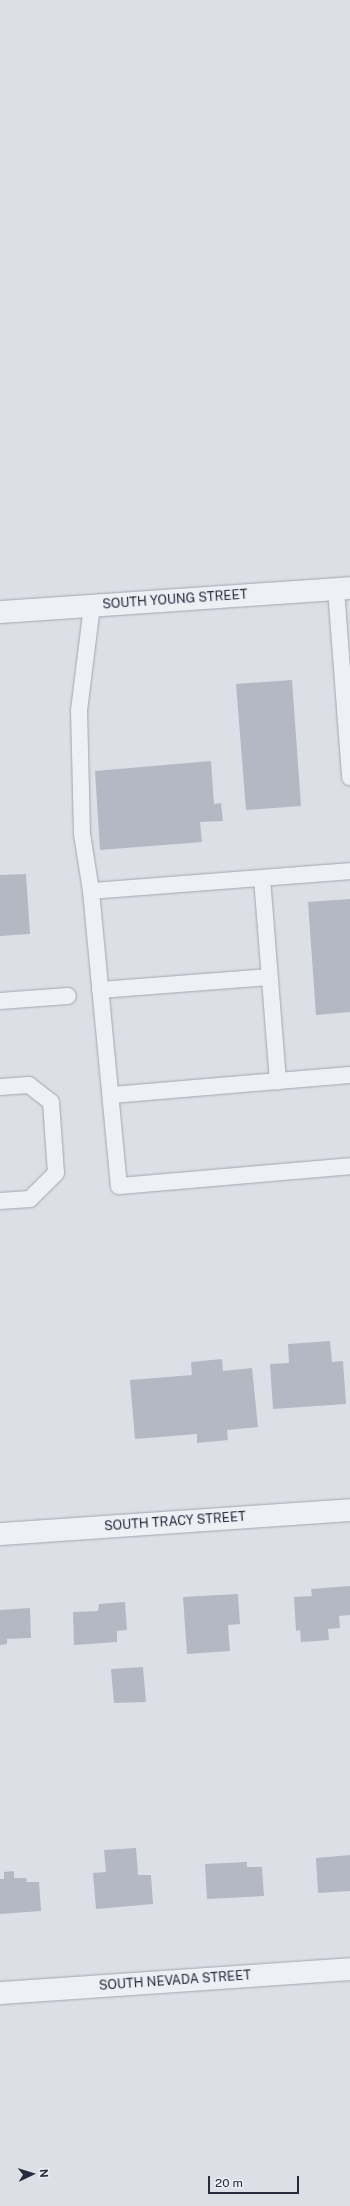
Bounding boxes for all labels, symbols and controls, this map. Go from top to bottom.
street label: SOUTH YOUNG STREET [102,587,248,613]
street label: SOUTH TRACY STREET [104,1509,246,1535]
street label: SOUTH NEVADA STREET [98,1968,252,1994]
north arrow [12,2154,52,2194]
text: N [38,2168,50,2178]
scale bar [210,2168,301,2194]
text: 20 m [215,2176,243,2190]

